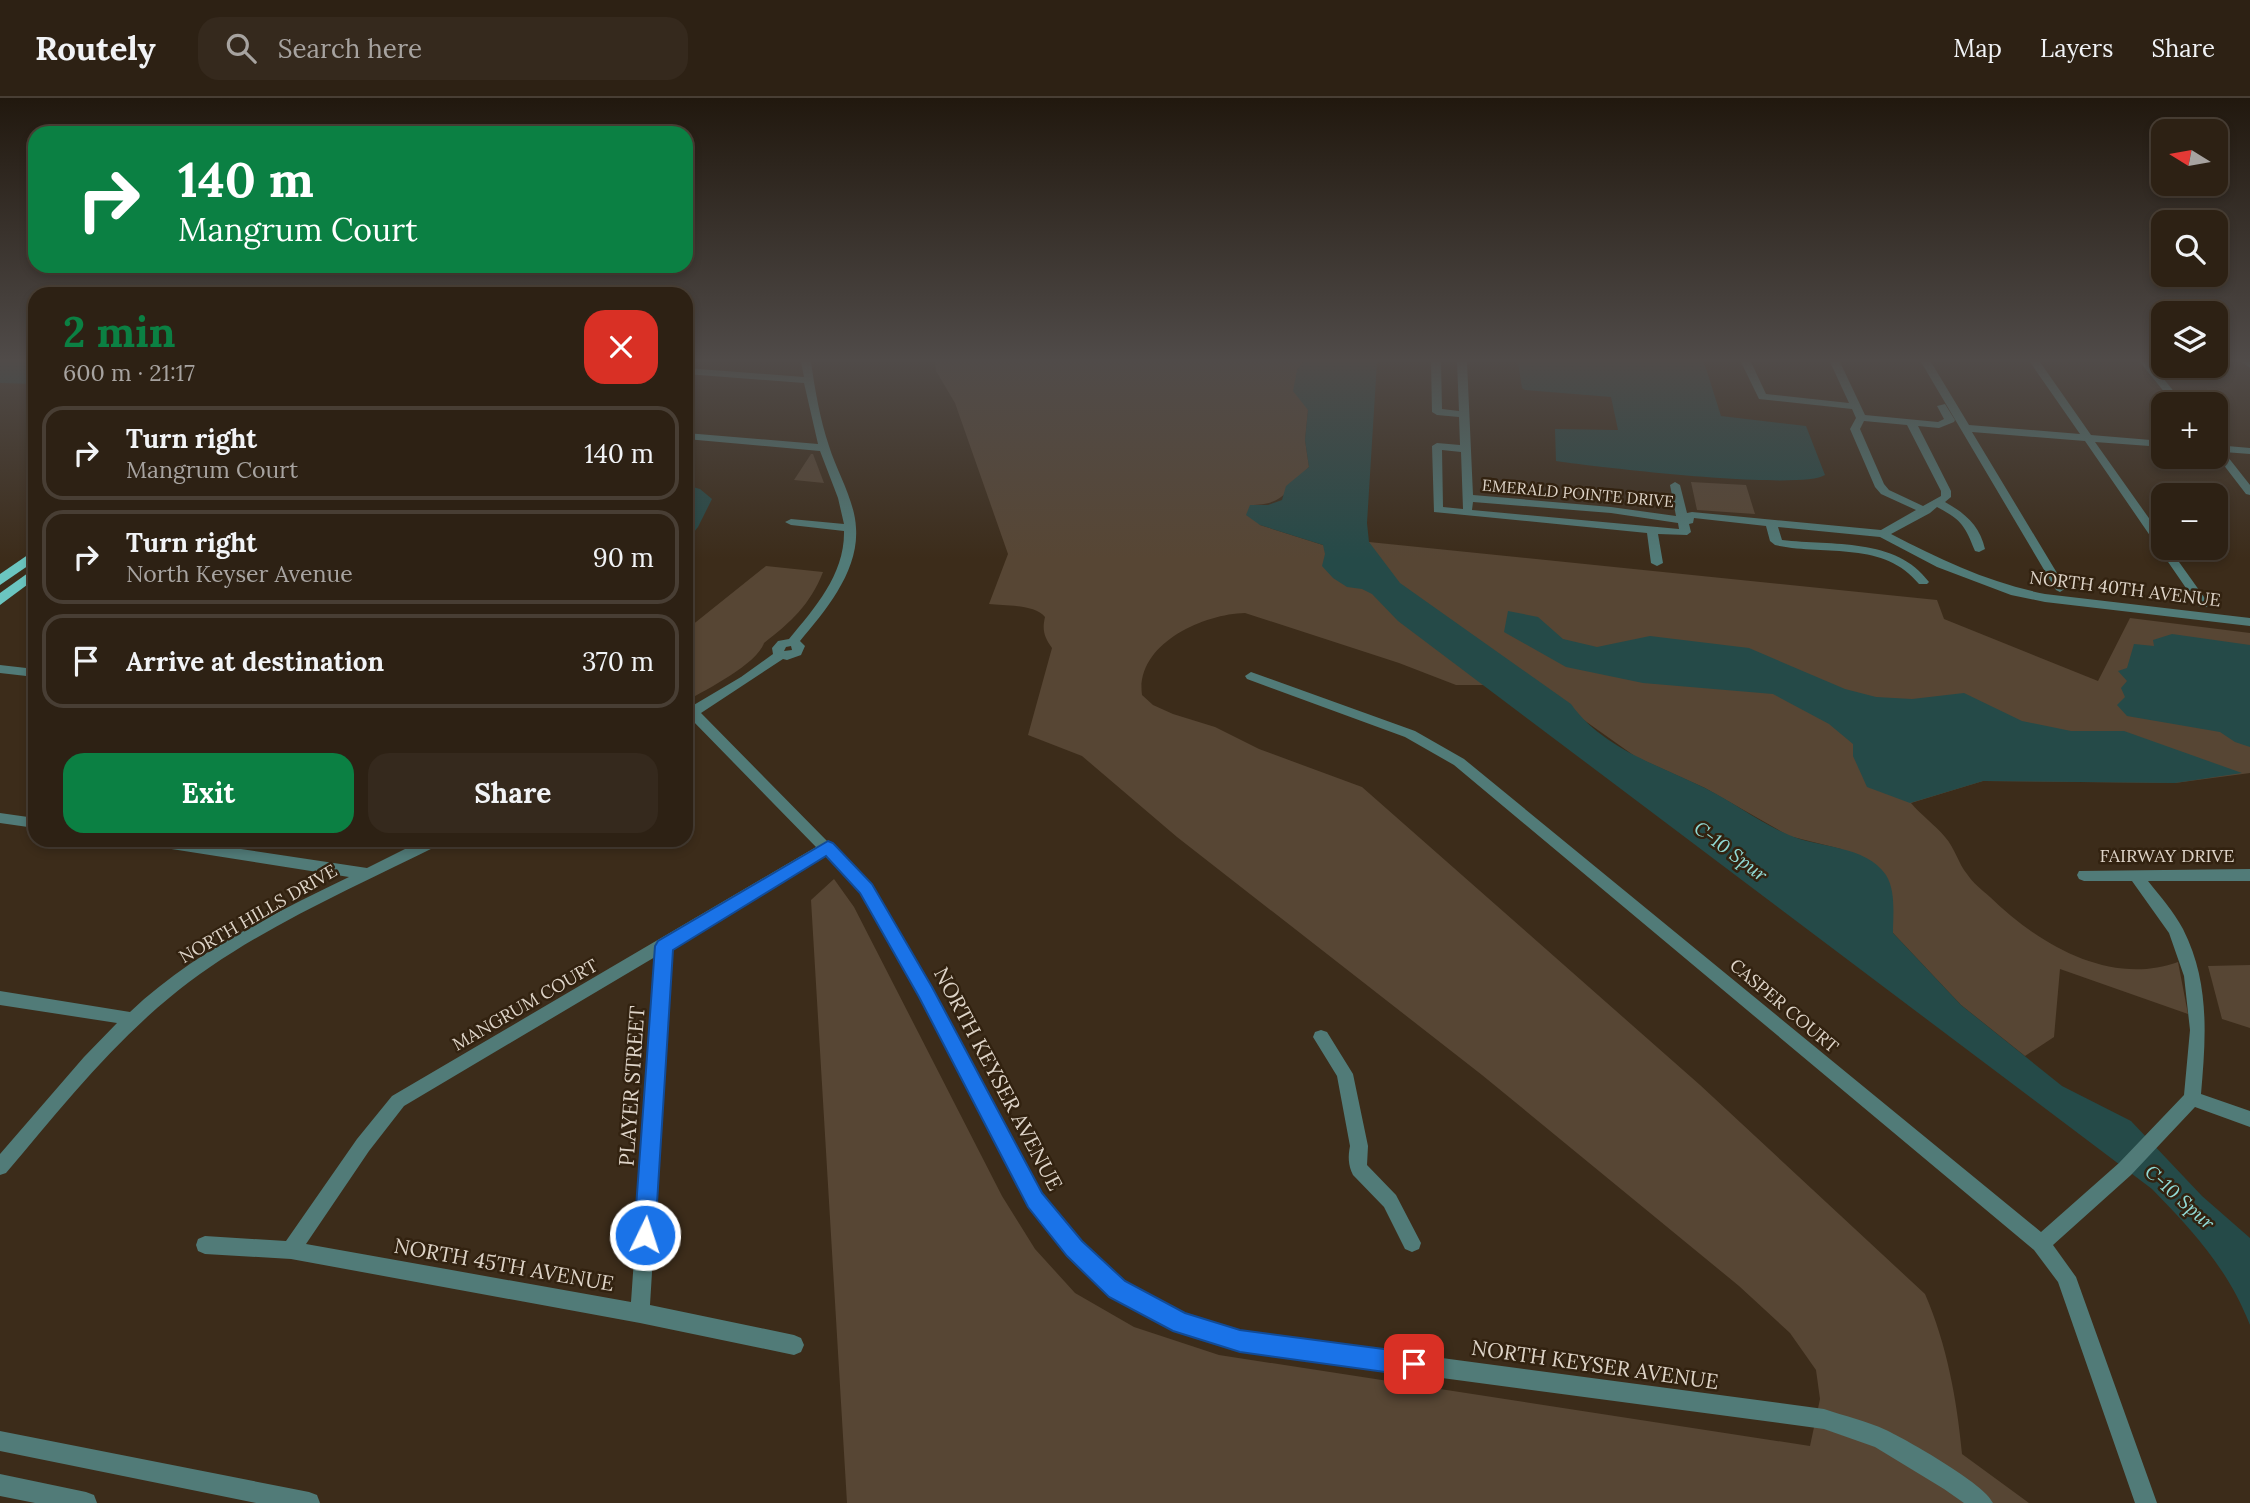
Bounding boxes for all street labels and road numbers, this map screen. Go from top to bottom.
street label: EMERALD POINTE DRIVE [1481,475,1675,511]
street label: NORTH 40TH AVENUE [2028,565,2222,612]
street label: FAIRWAY DRIVE [2099,844,2235,867]
street label: NORTH HILLS DRIVE [175,859,341,968]
street label: MANGRUM COURT [448,953,602,1056]
street label: CASPER COURT [1725,953,1844,1058]
street label: NORTH KEYSER AVENUE [928,962,1069,1195]
street label: PLAYER STREET [612,1005,651,1167]
street label: NORTH 45TH AVENUE [392,1232,616,1297]
street label: NORTH KEYSER AVENUE [1470,1334,1720,1395]

